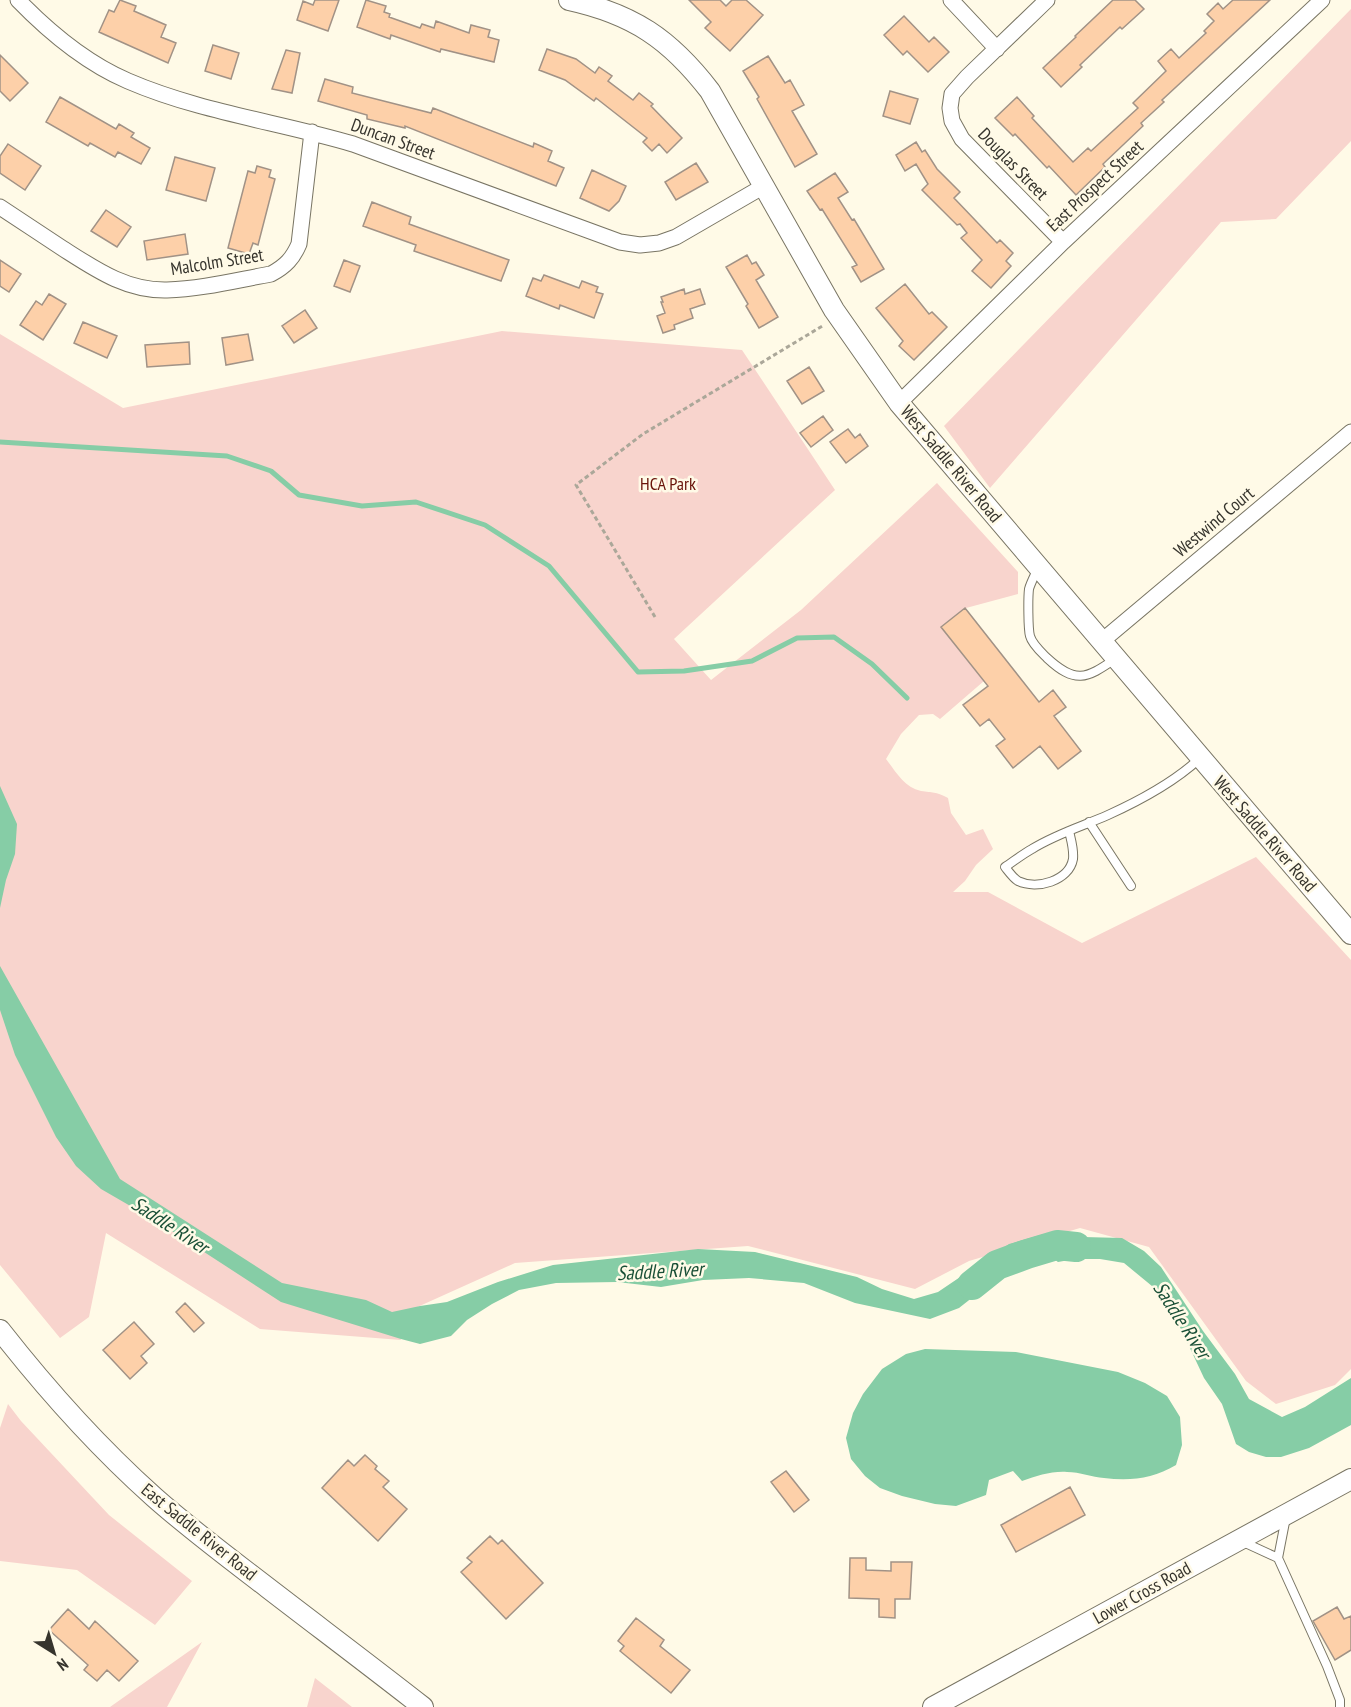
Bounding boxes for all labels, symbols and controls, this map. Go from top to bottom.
street label: Duncan Street [348,113,438,164]
street label: Douglas Street [973,123,1053,205]
street label: East Prospect Street [1042,135,1148,236]
street label: Malcolm Street [169,243,265,280]
street label: West Saddle River Road [896,400,1007,527]
park label: HCA Park [640,472,696,495]
street label: Westwind Court [1169,481,1258,562]
street label: West Saddle River Road [1209,771,1322,896]
water label: Saddle River [127,1191,215,1261]
water label: Saddle River [616,1256,706,1286]
water label: Saddle River [1148,1277,1218,1365]
street label: East Saddle River Road [137,1478,262,1585]
street label: Lower Cross Road [1089,1556,1195,1629]
north arrow [24,1623,84,1683]
text: N [54,1654,72,1676]

